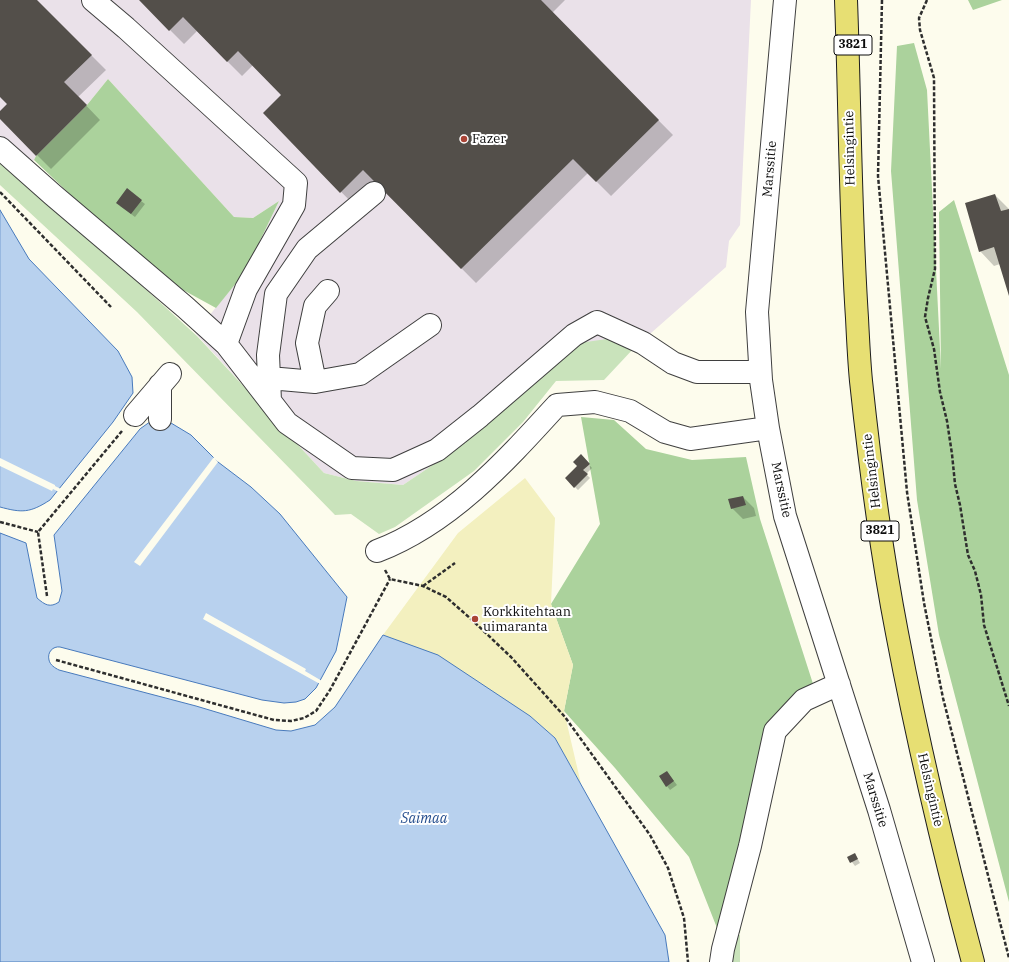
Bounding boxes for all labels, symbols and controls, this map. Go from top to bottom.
road number: 3821 [834,35,872,55]
street label: Helsingintie [842,110,858,186]
place label: Fazer [472,131,506,147]
marker: Fazer [459,134,469,144]
street label: Marssitie [760,140,780,198]
street label: Helsingintie [860,433,884,509]
street label: Marssitie [767,461,795,519]
road number: 3821 [861,521,899,541]
place label: Korkkitehtaan uimaranta [483,604,571,635]
marker: Korkkitehtaan uimaranta [470,614,480,624]
street label: Helsingintie [914,752,946,828]
street label: Marssitie [859,771,891,829]
water label: Saimaa [401,811,447,827]

